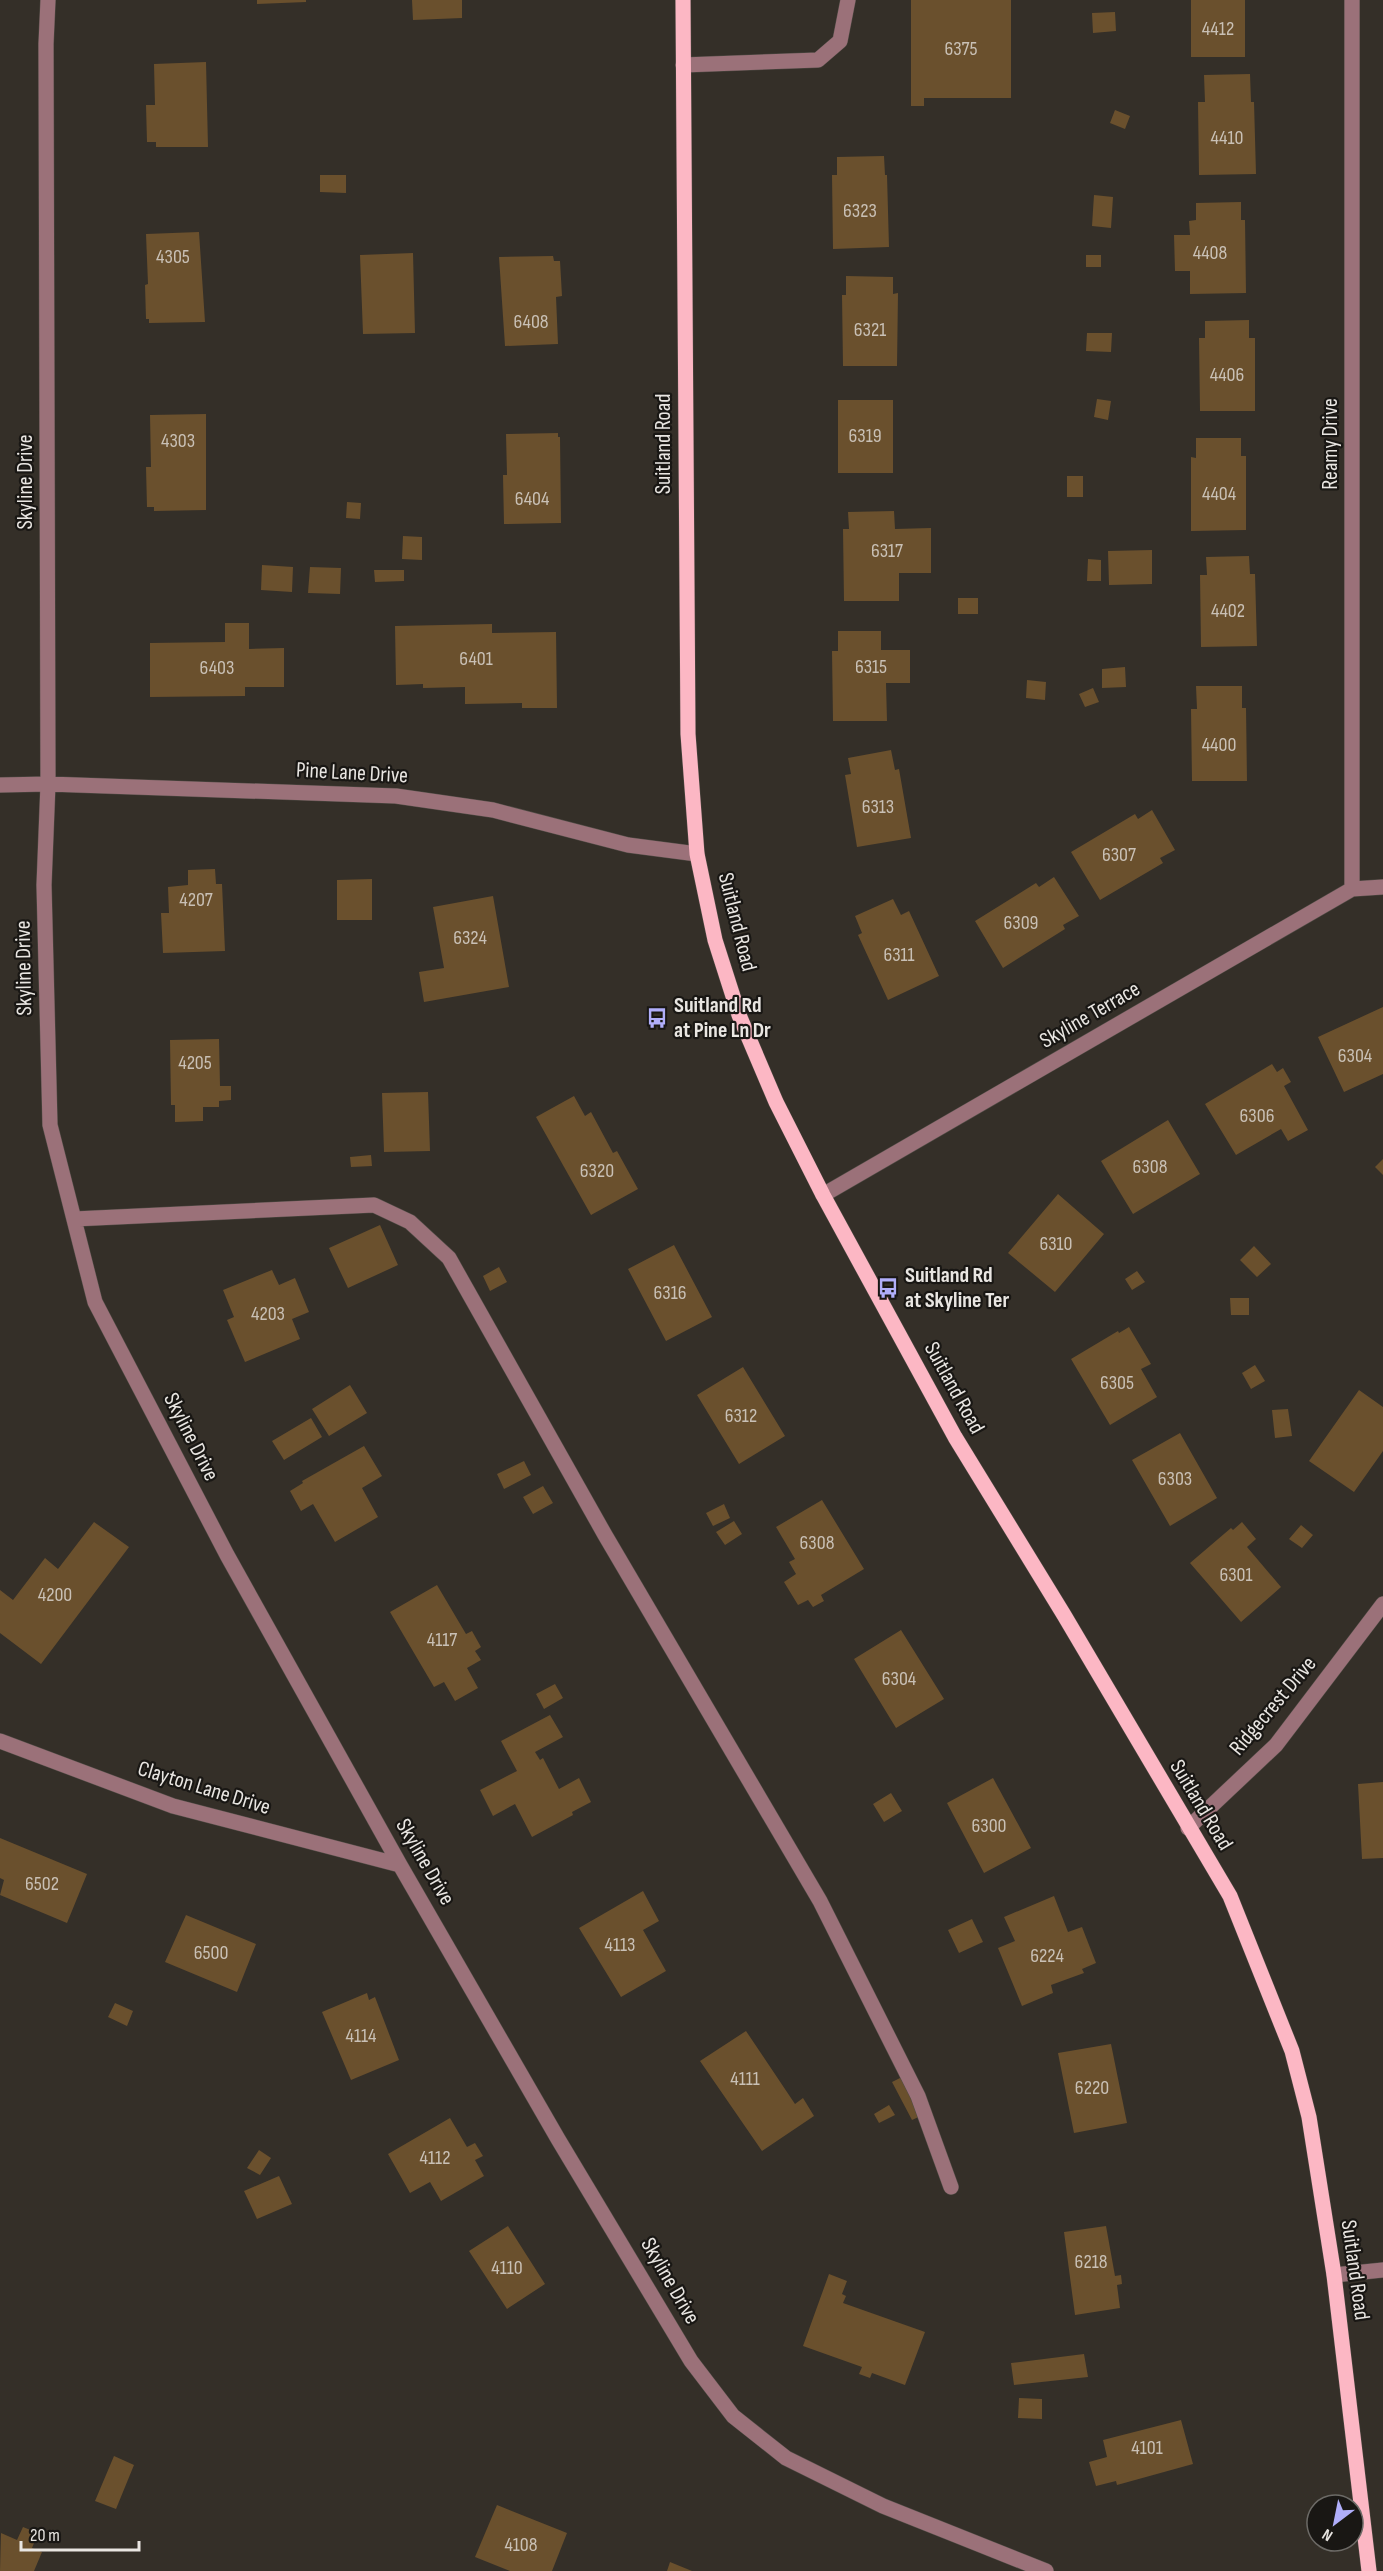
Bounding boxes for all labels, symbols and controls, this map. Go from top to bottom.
house number: 4412 [1202,17,1234,41]
house number: 6375 [944,37,978,61]
house number: 4410 [1211,126,1243,150]
house number: 6323 [843,199,877,223]
house number: 4408 [1193,241,1227,265]
house number: 4305 [156,245,190,269]
house number: 6408 [513,310,549,334]
house number: 6321 [854,318,886,342]
house number: 4406 [1210,363,1244,387]
street label: Suitland Road [650,394,677,494]
street label: Reamy Drive [1317,398,1344,490]
house number: 6319 [849,424,882,448]
house number: 4303 [161,429,195,453]
street label: Skyline Drive [12,434,39,530]
house number: 4404 [1202,482,1236,506]
house number: 6404 [515,487,549,511]
house number: 6317 [871,539,903,563]
house number: 4402 [1211,599,1245,623]
house number: 6401 [459,647,493,671]
house number: 6315 [855,655,887,679]
house number: 6403 [200,656,234,680]
house number: 4400 [1202,733,1236,757]
street label: Pine Lane Drive [295,757,409,789]
house number: 6313 [862,795,894,819]
house number: 6307 [1102,843,1136,867]
street label: Suitland Road [712,870,762,974]
house number: 4207 [179,888,213,912]
house number: 6309 [1004,911,1038,935]
street label: Skyline Drive [10,920,38,1016]
house number: 6324 [453,926,487,950]
house number: 6311 [883,943,915,967]
street label: Skyline Terrace [1035,975,1145,1055]
place label: Suitland Rd at Pine Ln Dr [674,992,771,1044]
bus stop icon: Suitland Rd at Pine Ln Dr [645,1006,669,1030]
house number: 6304 [1338,1044,1372,1068]
house number: 4205 [178,1051,212,1075]
house number: 6306 [1240,1104,1274,1128]
house number: 6308 [1133,1155,1167,1179]
house number: 6320 [580,1159,614,1183]
house number: 6310 [1039,1232,1073,1256]
place label: Suitland Rd at Skyline Ter [905,1262,1010,1314]
bus stop icon: Suitland Rd at Skyline Ter [876,1276,900,1300]
house number: 6316 [654,1281,686,1305]
house number: 4203 [251,1302,285,1326]
street label: Suitland Road [918,1337,990,1439]
house number: 6305 [1100,1371,1134,1395]
street label: Skyline Drive [157,1388,225,1486]
house number: 6312 [725,1404,757,1428]
house number: 6303 [1158,1467,1192,1491]
house number: 6308 [800,1531,834,1555]
house number: 6301 [1219,1563,1253,1587]
house number: 4200 [38,1583,72,1607]
house number: 4117 [427,1628,457,1652]
street label: Ridgecrest Drive [1224,1651,1322,1761]
house number: 6304 [882,1667,916,1691]
street label: Clayton Lane Drive [134,1755,274,1821]
street label: Suitland Road [1163,1755,1239,1855]
street label: Skyline Drive [390,1814,460,1910]
house number: 6300 [972,1814,1006,1838]
house number: 6502 [25,1872,59,1896]
house number: 4113 [605,1933,635,1957]
house number: 6500 [194,1941,228,1965]
house number: 6224 [1030,1944,1064,1968]
house number: 4114 [346,2024,376,2048]
house number: 4111 [730,2067,760,2091]
house number: 6220 [1075,2076,1109,2100]
house number: 4112 [420,2146,450,2170]
street label: Suitland Road [1335,2218,1375,2322]
street label: Skyline Drive [635,2233,705,2329]
house number: 6218 [1075,2250,1108,2274]
house number: 4110 [491,2256,523,2280]
house number: 4101 [1131,2436,1163,2460]
north arrow [1305,2493,1365,2553]
scale bar [21,2514,140,2552]
text: N [1319,2524,1337,2545]
text: 20 m [30,2525,60,2546]
house number: 4108 [504,2533,538,2557]

